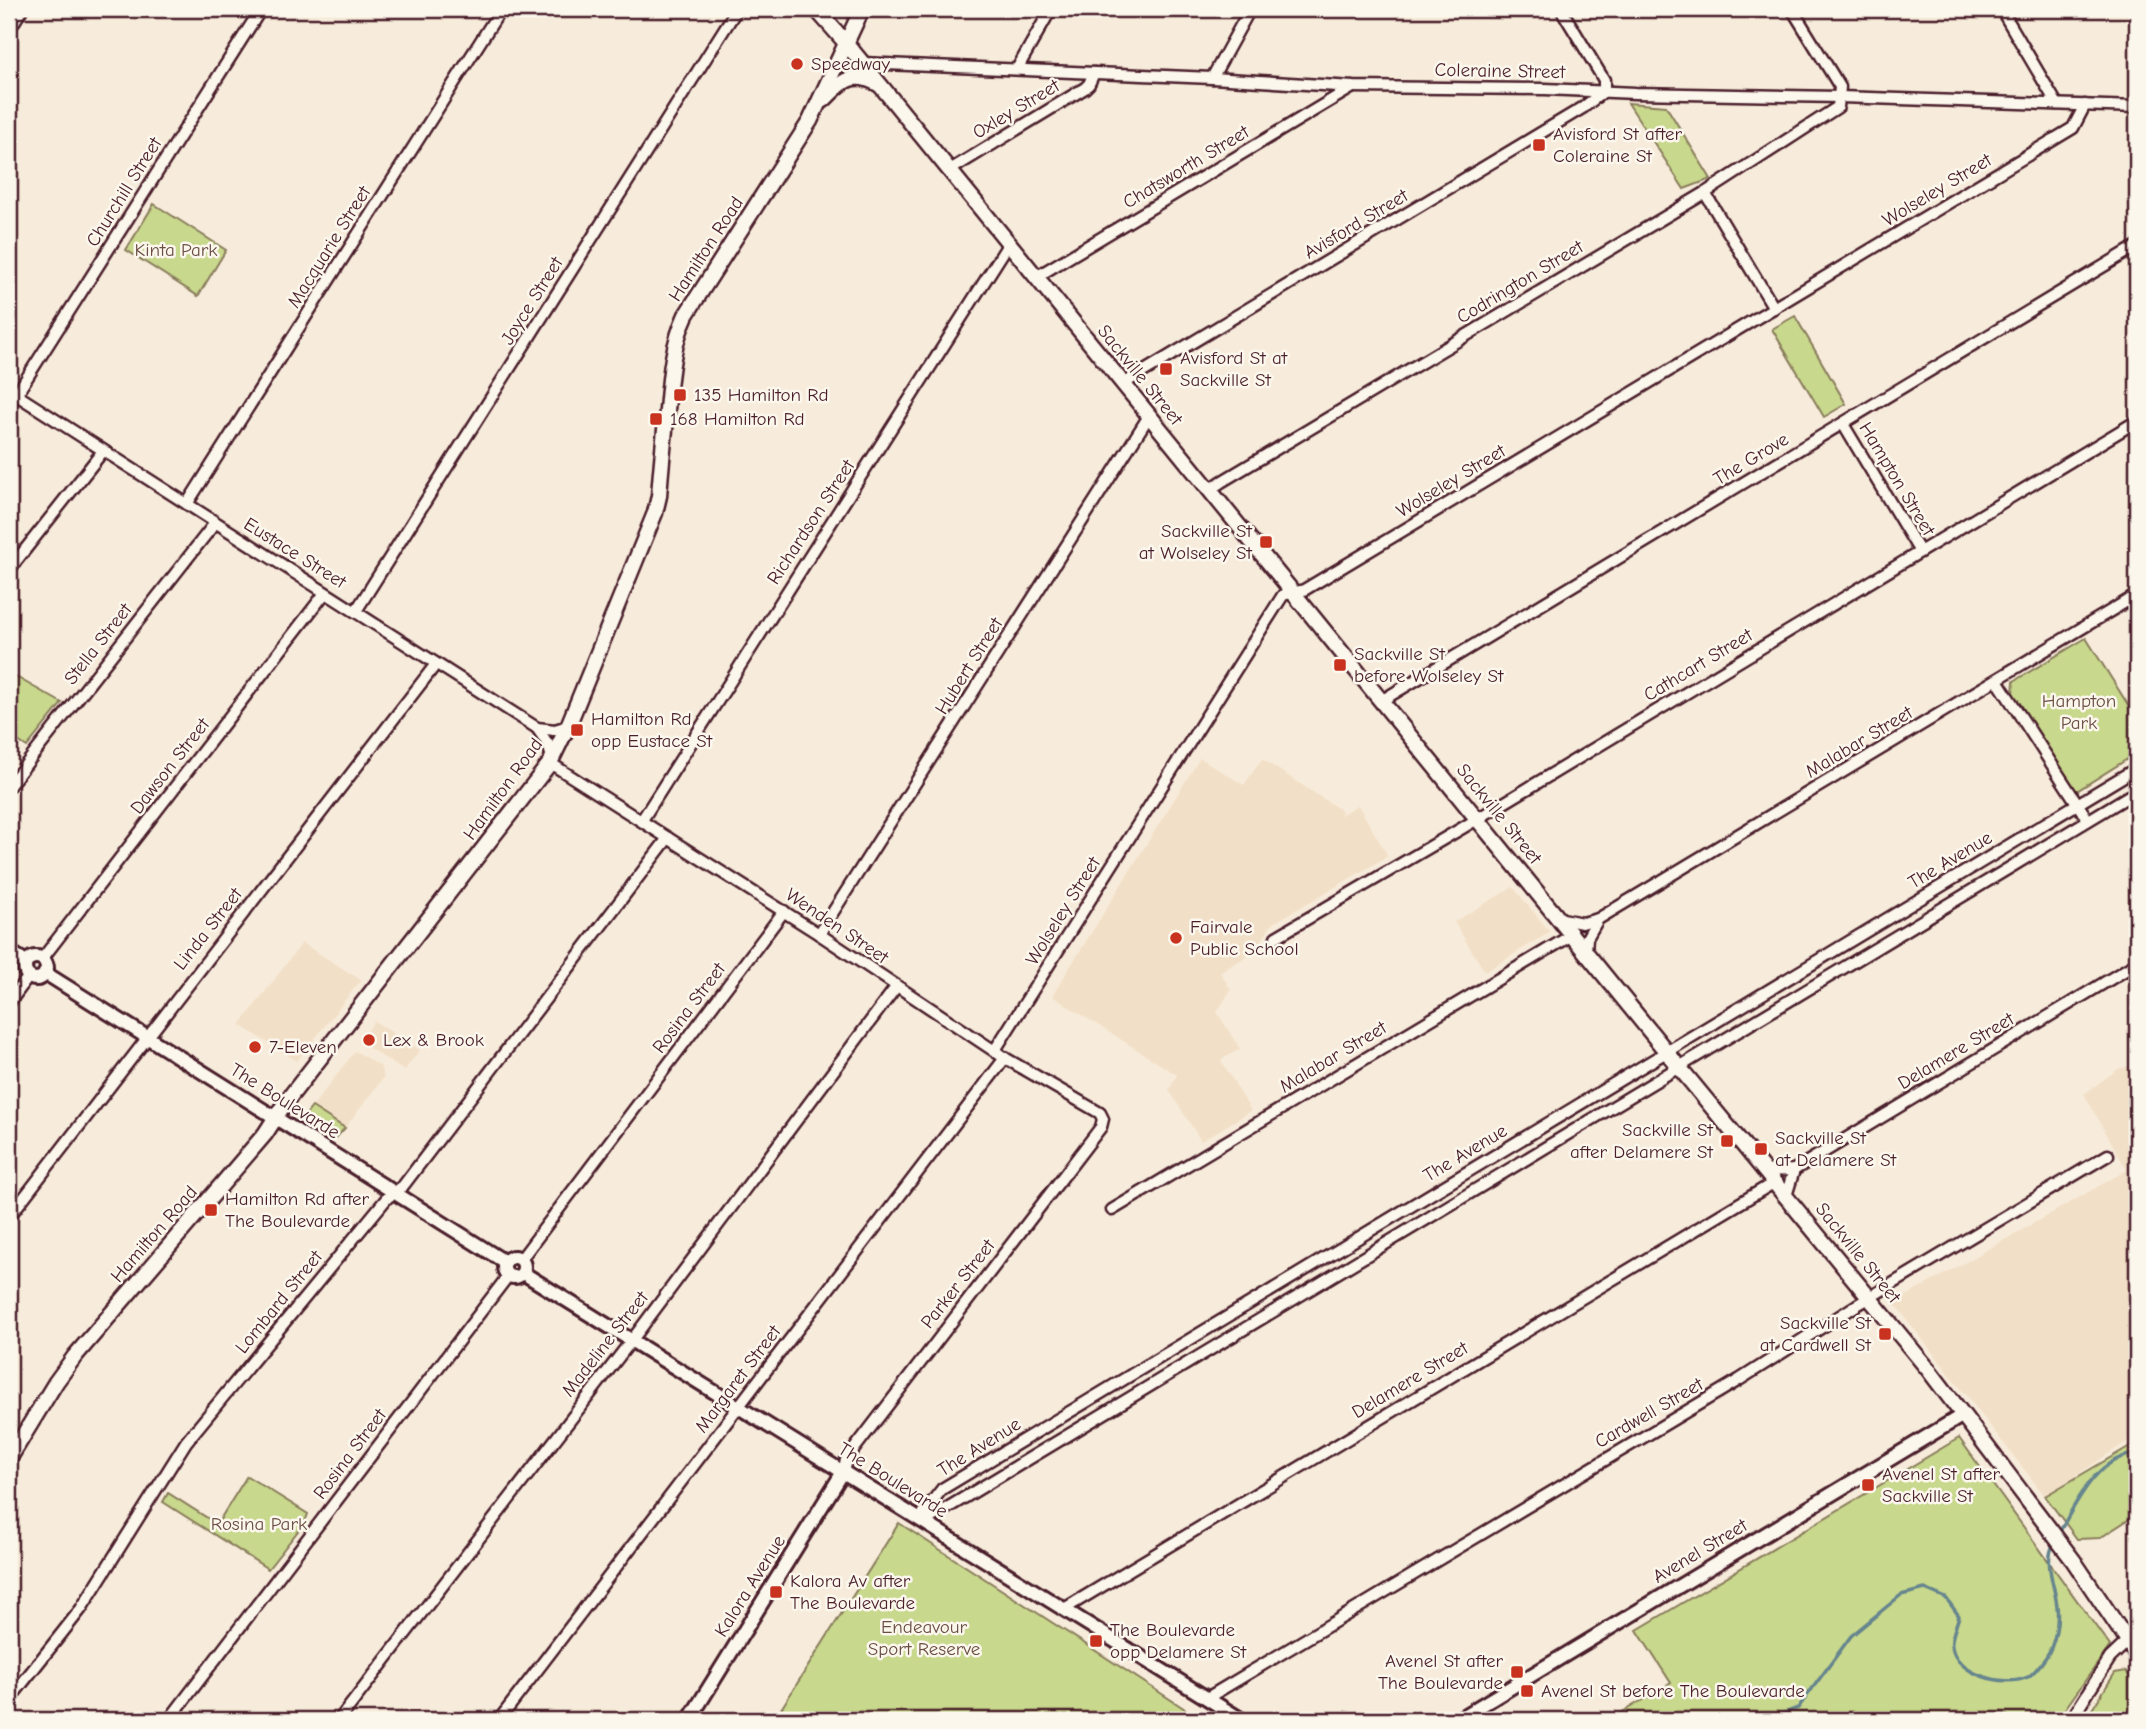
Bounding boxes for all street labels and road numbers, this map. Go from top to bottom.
street label: Coleraine Street [1434,59,1566,83]
street label: Oxley Street [969,74,1064,143]
street label: Chatsworth Street [1119,120,1253,213]
street label: Churchill Street [82,133,167,251]
street label: Wolseley Street [1878,149,1996,231]
street label: Macquarie Street [283,182,376,312]
street label: Avisford Street [1300,184,1412,264]
street label: Hamilton Road [664,192,748,306]
street label: Codrington Street [1453,235,1588,328]
street label: Joyce Street [496,253,568,349]
street label: Sackville Street [1093,320,1188,430]
street label: Hampton Street [1854,418,1940,540]
street label: The Grove [1709,428,1793,490]
street label: Wolseley Street [1392,440,1510,522]
street label: Richardson Street [763,455,860,588]
street label: Eustace Street [240,513,351,593]
street label: Stella Street [59,599,137,689]
street label: Hubert Street [931,613,1008,718]
street label: Cathcart Street [1640,624,1757,706]
street label: Malabar Street [1801,701,1917,783]
street label: Dawson Street [126,713,215,818]
street label: Hamilton Road [459,734,547,844]
street label: Sackville Street [1452,759,1547,869]
street label: The Avenue [1904,826,1996,894]
street label: Wolseley Street [1021,852,1105,969]
street label: Linda Street [169,883,247,974]
street label: Wenden Street [781,884,893,969]
street label: Rosina Street [648,958,730,1058]
street label: Delamere Street [1894,1007,2018,1094]
street label: Malabar Street [1275,1016,1391,1098]
street label: The Boulevarde [226,1059,344,1143]
street label: The Avenue [1419,1119,1511,1187]
street label: Hamilton Road [106,1181,202,1287]
street label: Sackville Street [1811,1198,1906,1308]
street label: Parker Street [916,1235,1000,1333]
street label: Lombard Street [231,1246,328,1358]
street label: Madeline Street [557,1286,653,1401]
street label: Margaret Street [691,1321,786,1437]
street label: Delamere Street [1348,1336,1472,1423]
street label: Cardwell Street [1591,1373,1708,1453]
street label: Rosina Street [309,1404,391,1504]
street label: The Avenue [933,1413,1025,1481]
street label: The Boulevarde [834,1438,952,1522]
street label: Avenel Street [1649,1514,1752,1588]
street label: Kalora Avenue [710,1531,790,1641]

